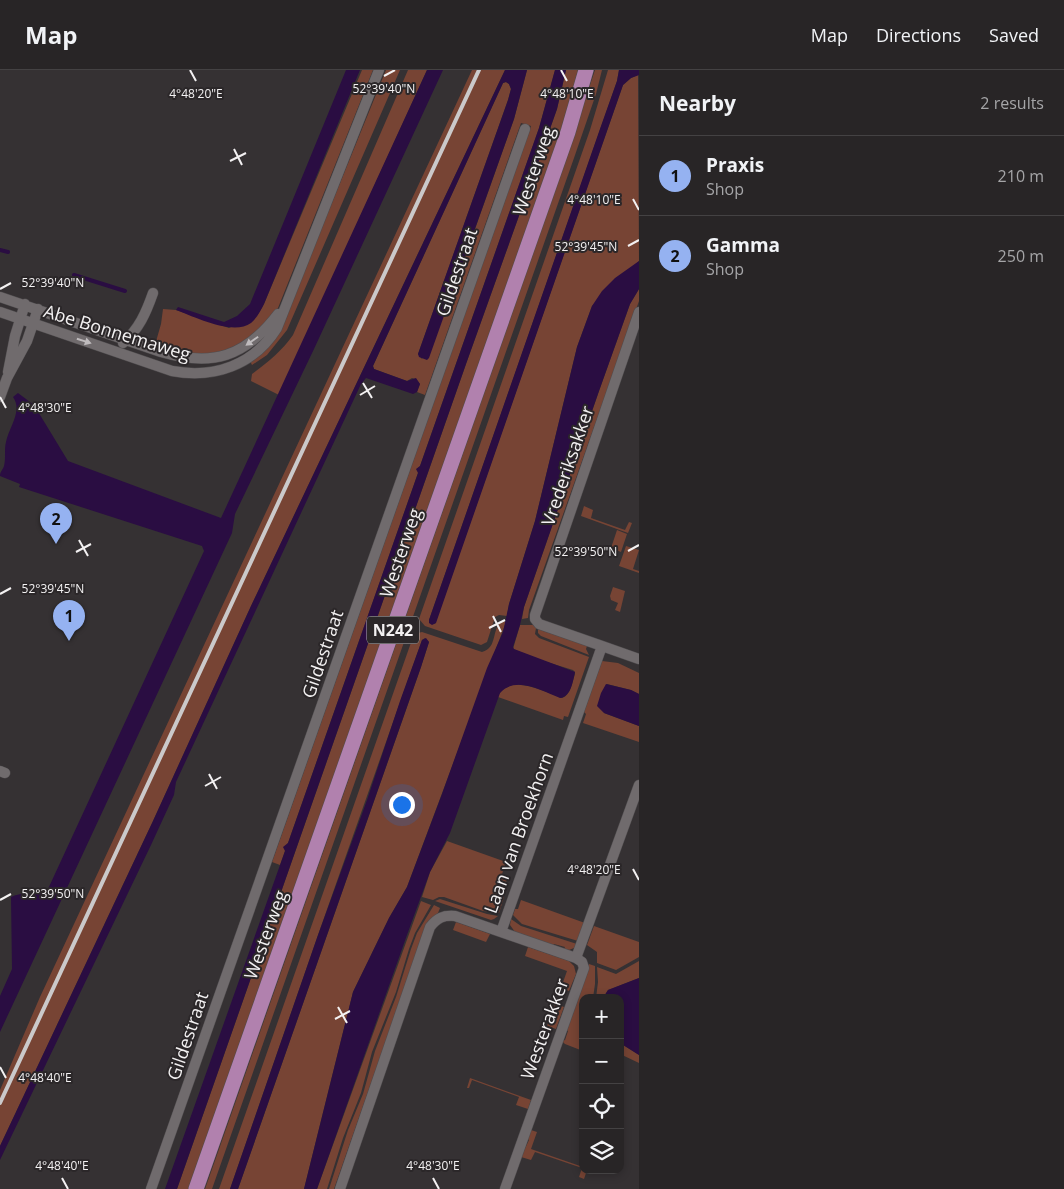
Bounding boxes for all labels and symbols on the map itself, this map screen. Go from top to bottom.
text: 52°39'40"N [353,80,415,97]
text: 4°48'20"E [169,85,223,102]
text: 4°48'10"E [540,85,594,102]
street label: Westerweg [507,123,560,219]
text: 4°48'10"E [567,191,621,208]
street label: Gildestraat [430,224,482,319]
text: 52°39'45"N [555,238,617,255]
text: 52°39'40"N [22,274,84,291]
street label: Abe Bonnemaweg [41,298,194,366]
one-way arrow [246,336,259,346]
one-way arrow [76,337,91,345]
text: 4°48'30"E [18,399,72,416]
street label: Vrederiksakker [535,402,599,529]
pin: 2 [40,503,72,544]
street label: Westerweg [374,505,427,601]
text: 52°39'50"N [555,543,617,560]
text: 52°39'45"N [22,580,84,597]
pin: 1 [53,600,85,641]
street label: Gildestraat [296,606,348,701]
road number: N242 [367,616,419,644]
street label: Laan van Broekhorn [478,749,558,916]
your location [389,792,415,818]
text: 4°48'20"E [567,861,621,878]
text: 52°39'50"N [22,885,84,902]
street label: Westerweg [238,887,292,982]
street label: Westerakker [515,974,574,1082]
street label: Gildestraat [161,988,213,1083]
text: 4°48'40"E [18,1069,72,1086]
text: 4°48'40"E [35,1157,89,1174]
text: 4°48'30"E [406,1157,460,1174]

